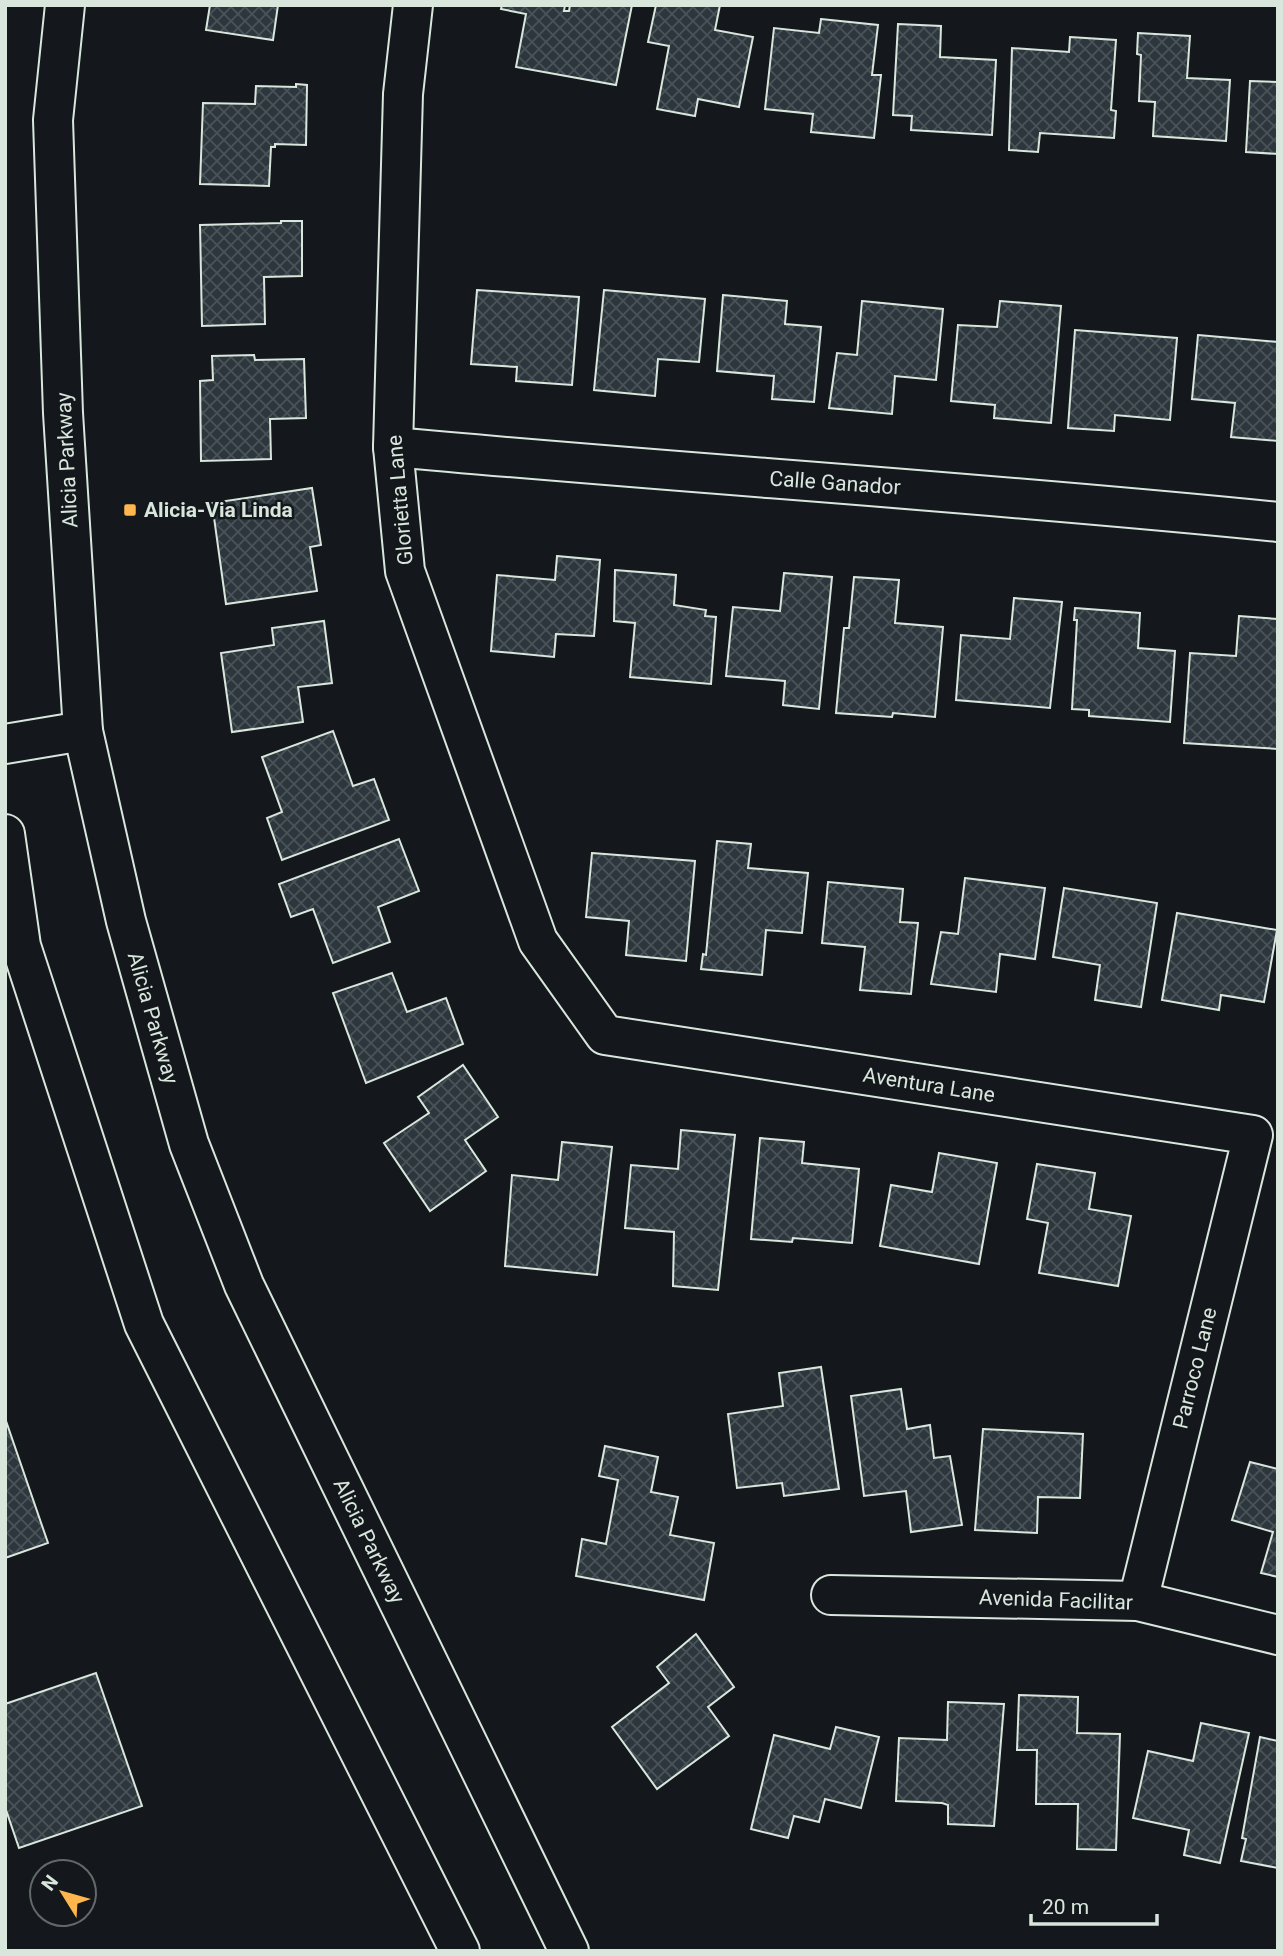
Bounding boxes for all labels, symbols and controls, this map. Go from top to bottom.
street label: Alicia Parkway [51,391,83,529]
street label: Glorietta Lane [382,434,418,566]
street label: Calle Ganador [769,466,901,500]
place label: Alicia-Via Linda [144,498,293,522]
marker: Alicia-Via Linda [122,502,138,518]
street label: Alicia Parkway [123,949,183,1087]
street label: Aventura Lane [861,1063,997,1107]
street label: Parroco Lane [1168,1305,1222,1431]
street label: Alicia Parkway [328,1475,410,1607]
street label: Avenida Facilitar [979,1585,1133,1615]
north arrow [28,1858,98,1928]
text: N [37,1871,63,1895]
scale bar [1031,1882,1157,1926]
text: 20 m [1042,1895,1089,1919]

